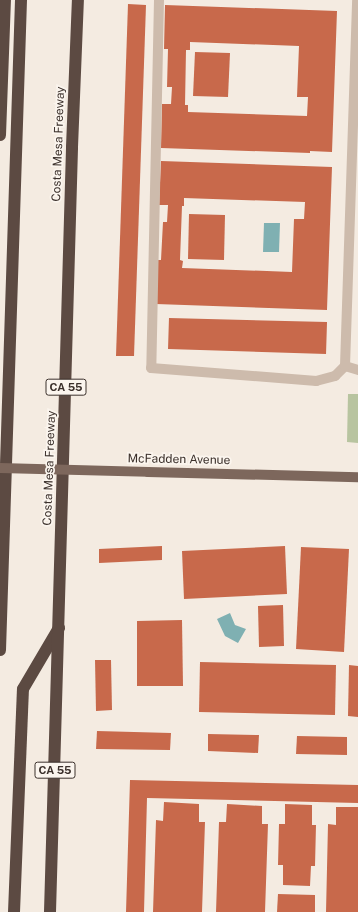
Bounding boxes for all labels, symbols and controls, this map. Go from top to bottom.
street label: Costa Mesa Freeway [50,86,68,202]
road number: CA 55 [45,378,87,396]
street label: Costa Mesa Freeway [41,410,59,526]
street label: McFadden Avenue [127,452,231,468]
road number: CA 55 [34,761,76,779]

